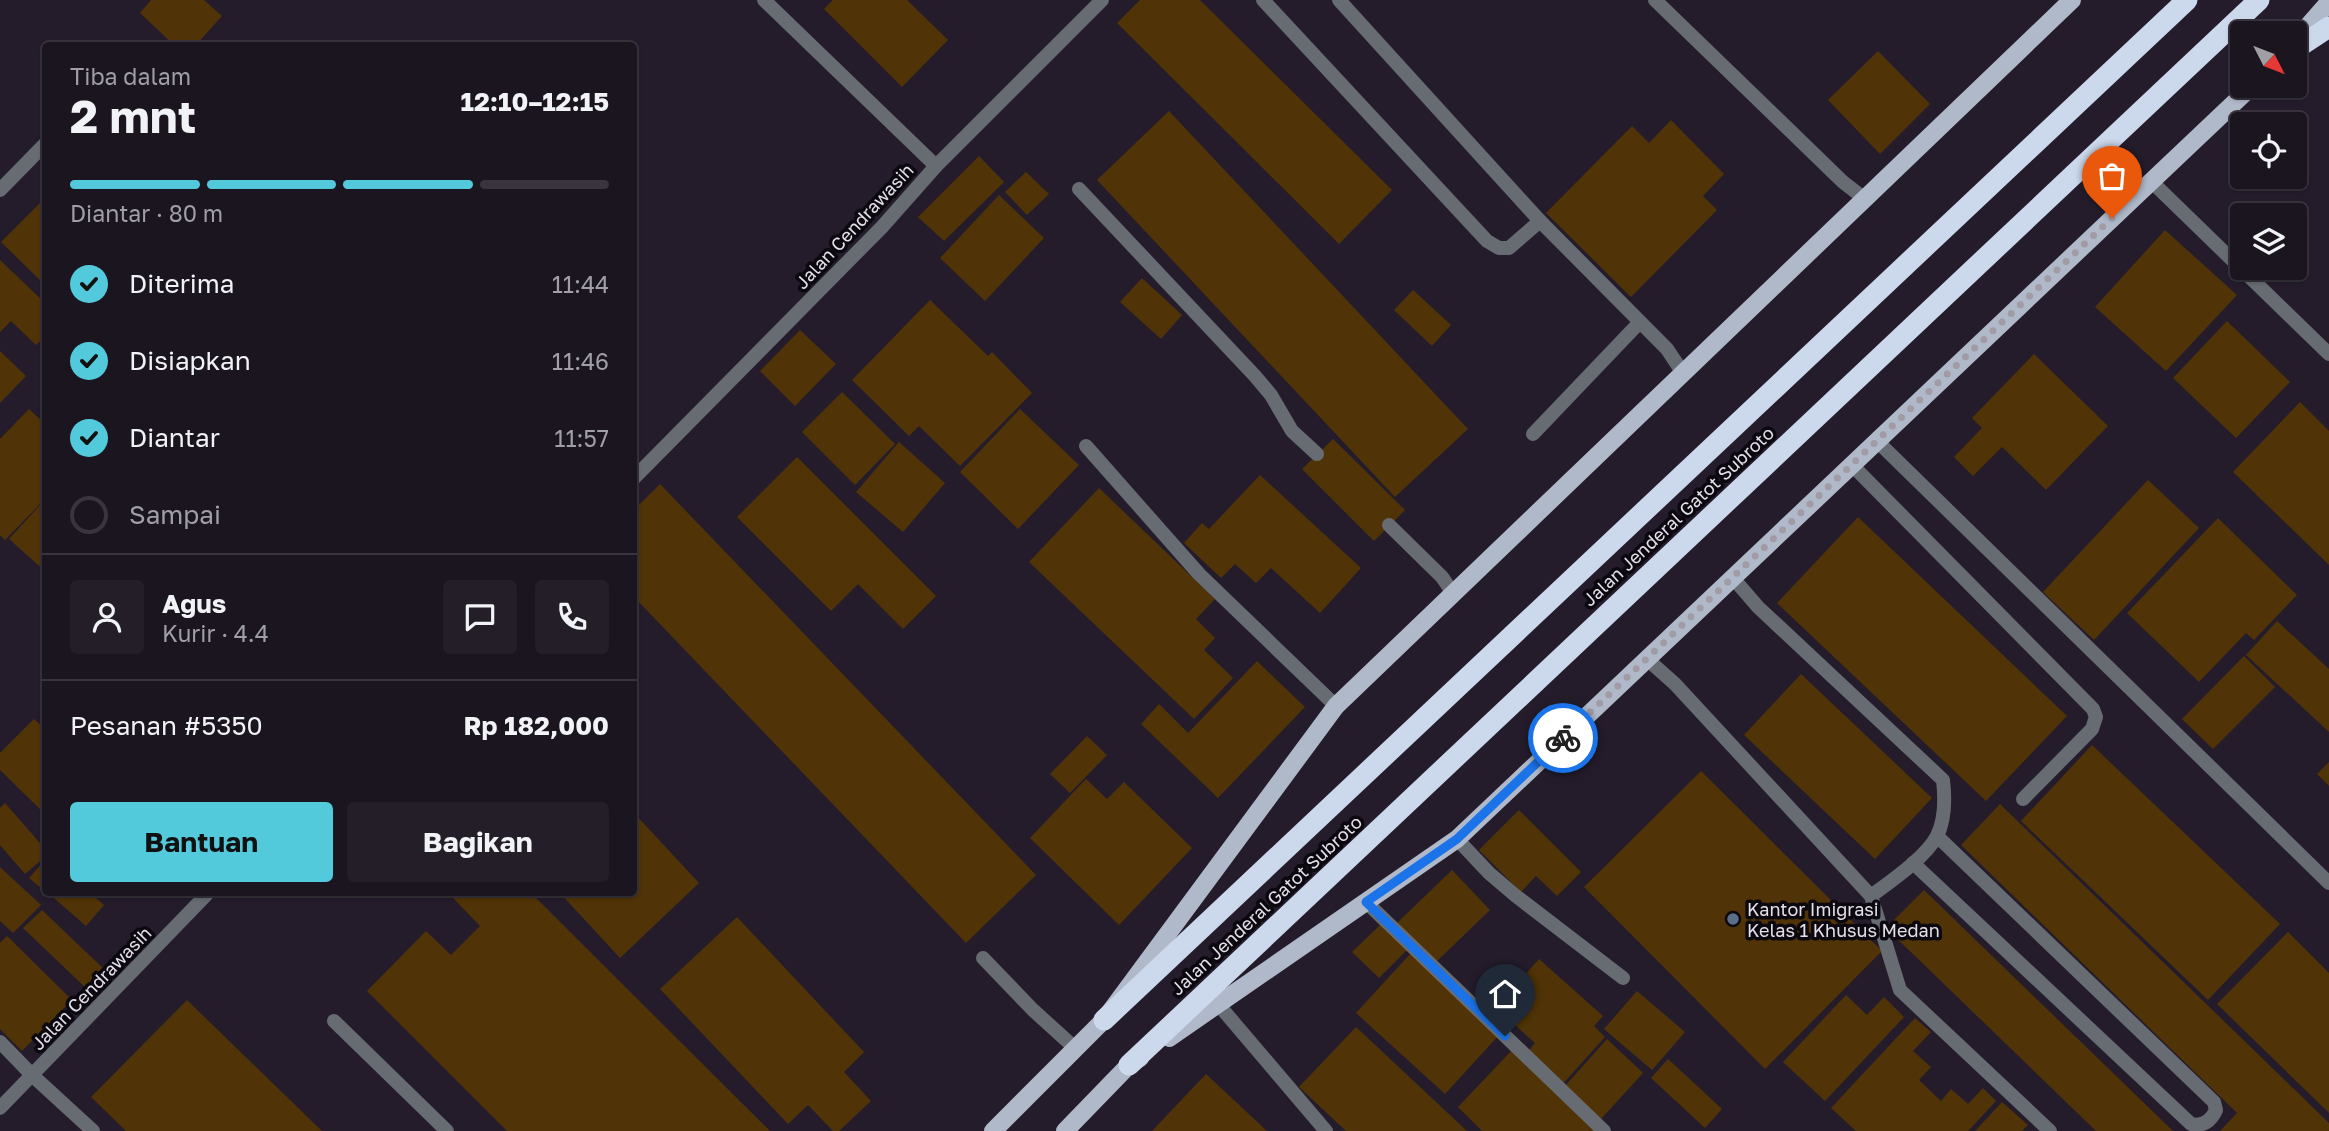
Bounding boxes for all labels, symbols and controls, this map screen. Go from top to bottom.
north arrow [2230,21,2306,98]
map controls [2230,21,2307,280]
text: Tiba dalam [70,62,191,90]
text: 12:10–12:15 [461,86,609,117]
text: 2 mnt [70,88,196,143]
button: locate [2230,112,2307,189]
pin [2082,146,2142,218]
icon: bag [2093,157,2131,195]
street label: Jalan Cendrawasih [790,159,918,293]
text: Diantar · 80 m [70,199,223,227]
button: layers [2230,203,2307,280]
icon: check [70,265,108,303]
text: Diterima [129,268,234,299]
text: 11:44 [552,270,609,298]
icon: check [70,342,108,380]
text: Disiapkan [129,345,251,376]
text: 11:46 [552,347,609,375]
icon: check [70,419,108,457]
text: Diantar [129,422,220,453]
street label: Jalan Jenderal Gatot Subroto [1578,422,1778,610]
text: 11:57 [554,424,609,452]
text: Sampai [129,499,221,530]
button: person [70,580,144,654]
button: chat [443,580,517,654]
button: phone [535,580,609,654]
text: Agus [162,588,226,619]
text: Kurir · 4.4 [162,619,269,647]
courier [1528,703,1598,773]
text: Pesanan #5350 [70,710,263,741]
text: Rp 182,000 [464,710,609,741]
icon: bike [1544,719,1582,757]
button: Bantuan [70,802,333,882]
button: Bagikan [347,802,609,882]
street label: Jalan Jenderal Gatot Subroto [1166,811,1366,999]
place label: Kantor Imigrasi Kelas 1 Khusus Medan [1747,898,1940,941]
marker: Kantor Imigrasi Kelas 1 Khusus Medan [1725,911,1741,927]
street label: Jalan Cendrawasih [26,922,156,1054]
pin [1475,964,1535,1036]
icon: home [1486,975,1524,1013]

